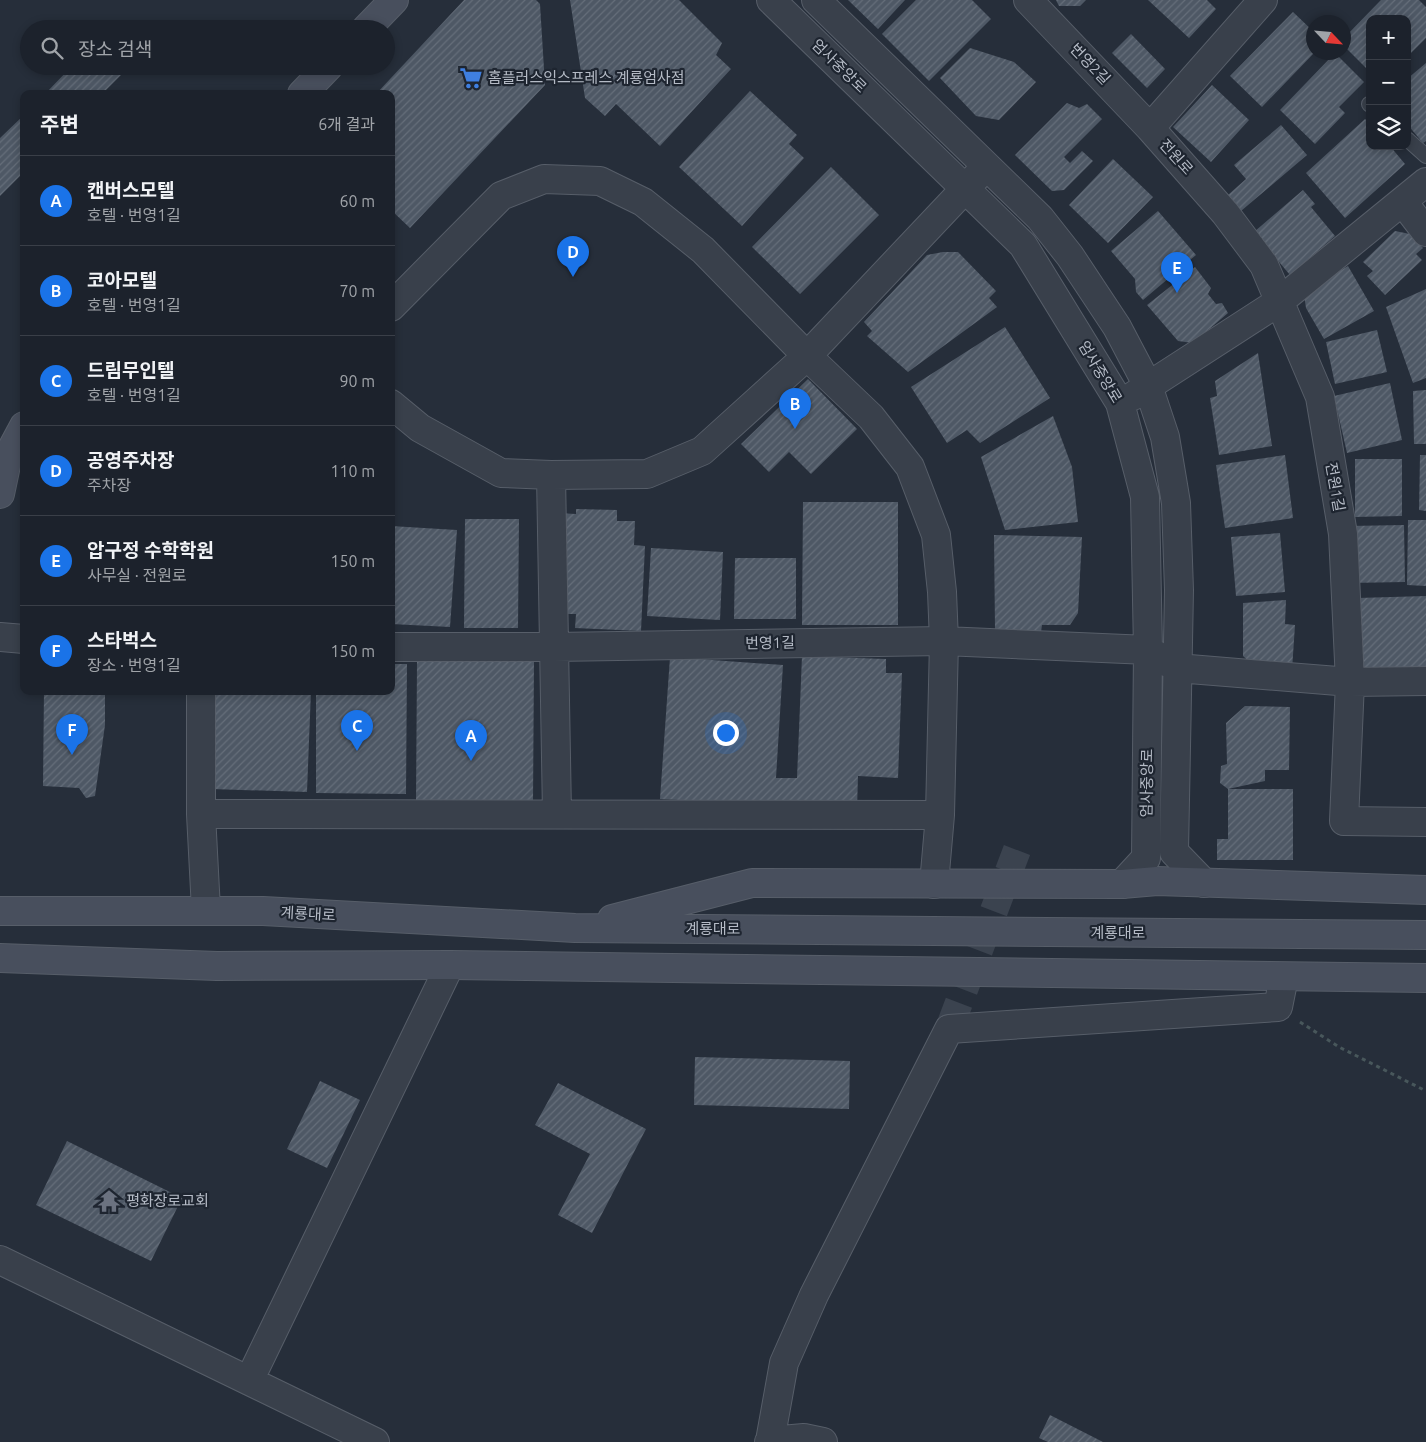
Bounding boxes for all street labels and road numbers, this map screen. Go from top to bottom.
street label: 엄사중앙로 [809,36,870,96]
street label: 번영2길 [1067,40,1114,87]
street label: 전원로 [1156,136,1197,178]
street label: 엄사중앙로 [1075,338,1125,406]
street label: 전원1길 [1323,461,1348,513]
street label: 번영1길 [745,634,795,651]
street label: 엄사중앙로 [1137,748,1156,818]
street label: 계룡대로 [280,904,336,923]
street label: 계룡대로 [685,920,741,937]
street label: 계룡대로 [1090,924,1146,941]

